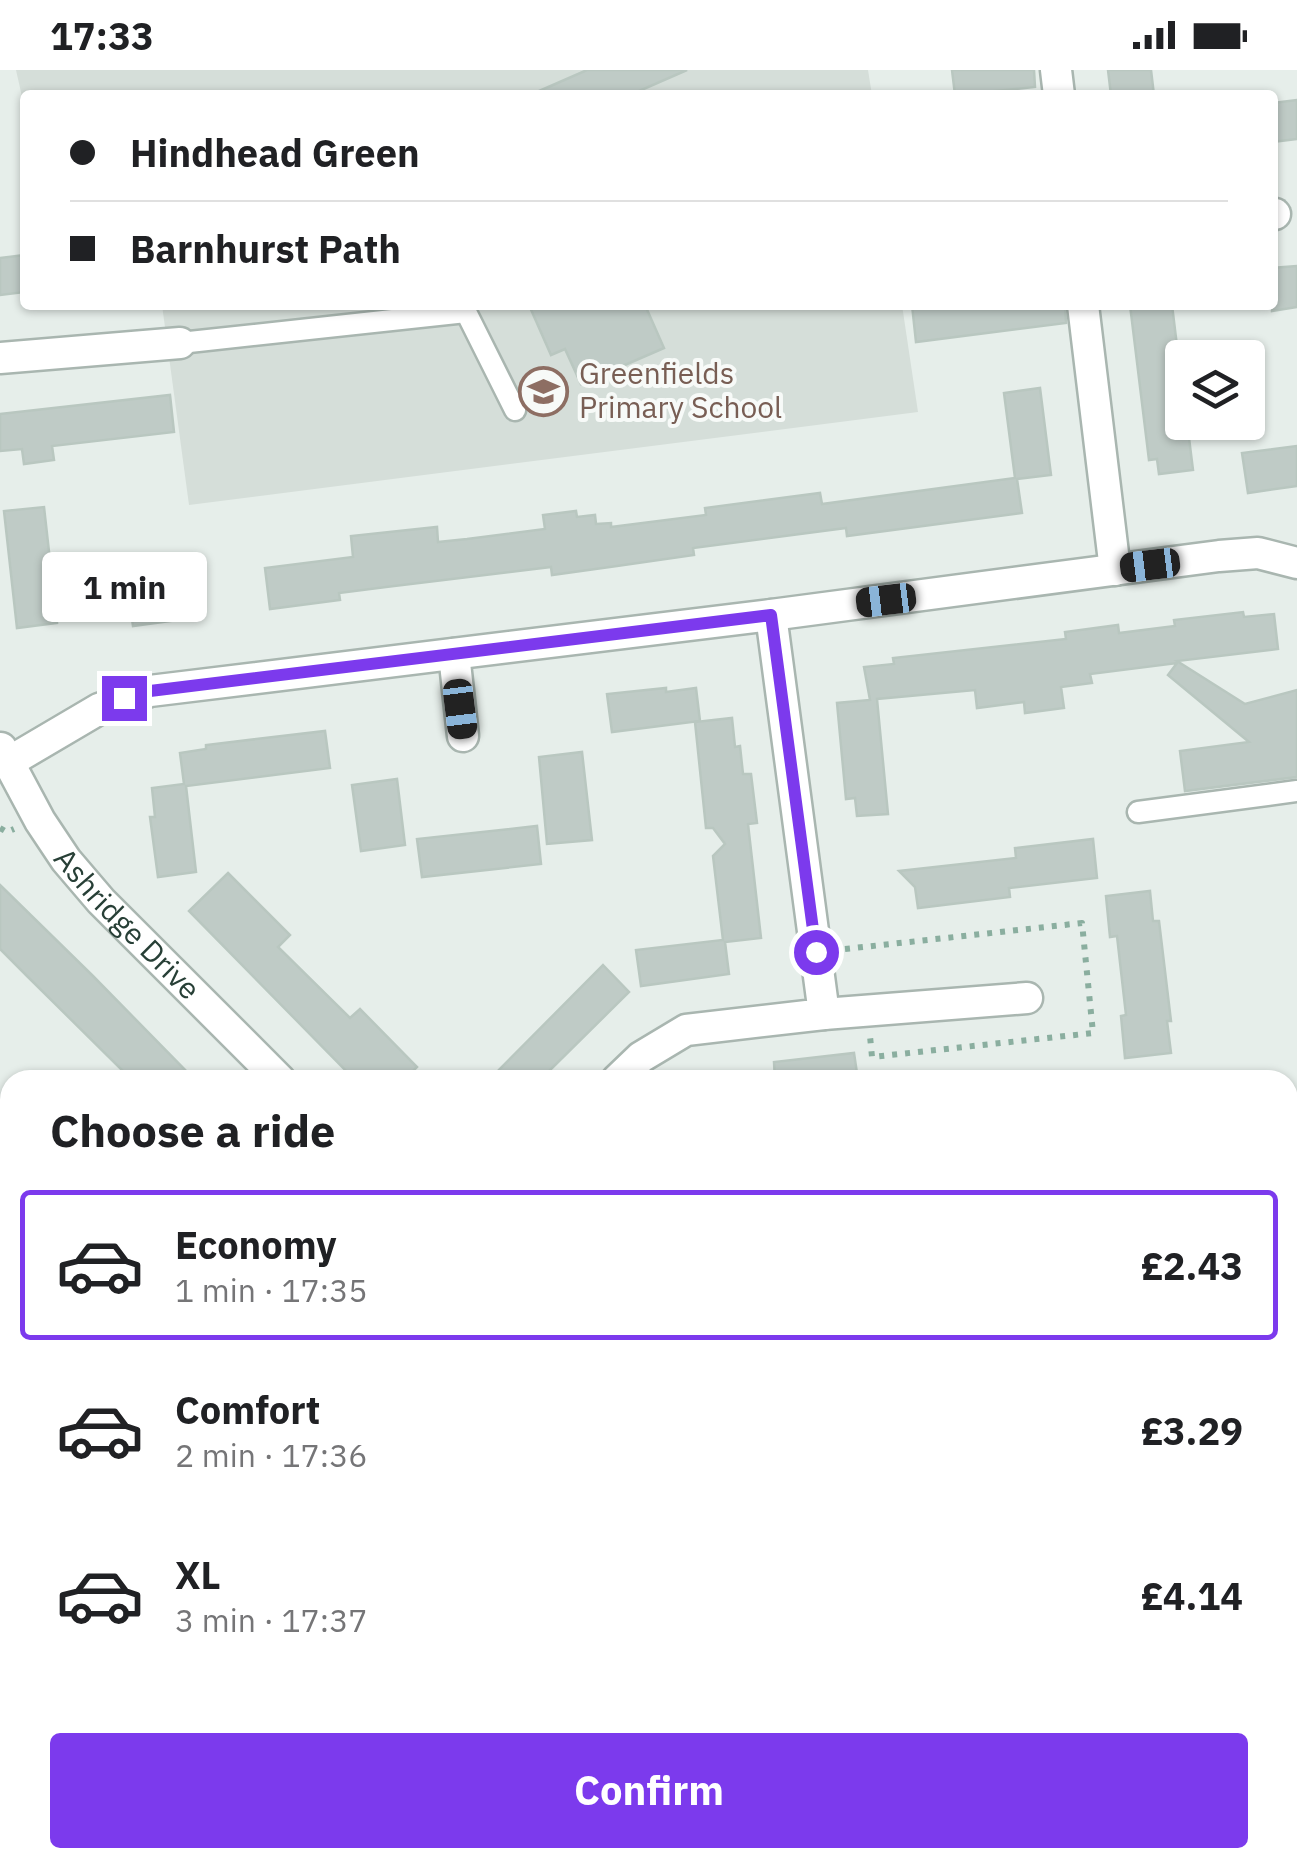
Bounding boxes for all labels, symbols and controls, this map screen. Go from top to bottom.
text: 17:33 [50,11,154,60]
text: Hindhead Green [130,128,420,177]
text: Barnhurst Path [130,224,401,273]
map controls [1165,340,1265,440]
button: layers [1165,340,1265,440]
place label: Greenfields Primary School [579,353,782,426]
school or university icon: Greenfields Primary School [518,365,570,417]
car [1118,546,1182,584]
callout: 1 min [42,553,206,623]
text: 1 min [83,566,166,608]
car [854,581,918,619]
route end [102,676,147,721]
car [441,677,479,741]
street label: Ashridge Drive [46,839,209,1007]
route start [794,930,839,975]
text: Choose a ride [50,1101,335,1159]
icon: car [55,1220,145,1310]
text: Economy [175,1220,337,1269]
text: £2.43 [1141,1241,1243,1290]
text: 1 min · 17:35 [175,1269,368,1311]
icon: car [55,1385,145,1475]
text: Comfort [175,1385,320,1434]
text: £3.29 [1141,1406,1243,1455]
text: 2 min · 17:36 [175,1434,368,1476]
icon: car [55,1550,145,1640]
text: XL [175,1550,221,1599]
text: £4.14 [1141,1571,1243,1620]
text: 3 min · 17:37 [175,1599,368,1641]
button: Confirm [50,1733,1248,1848]

